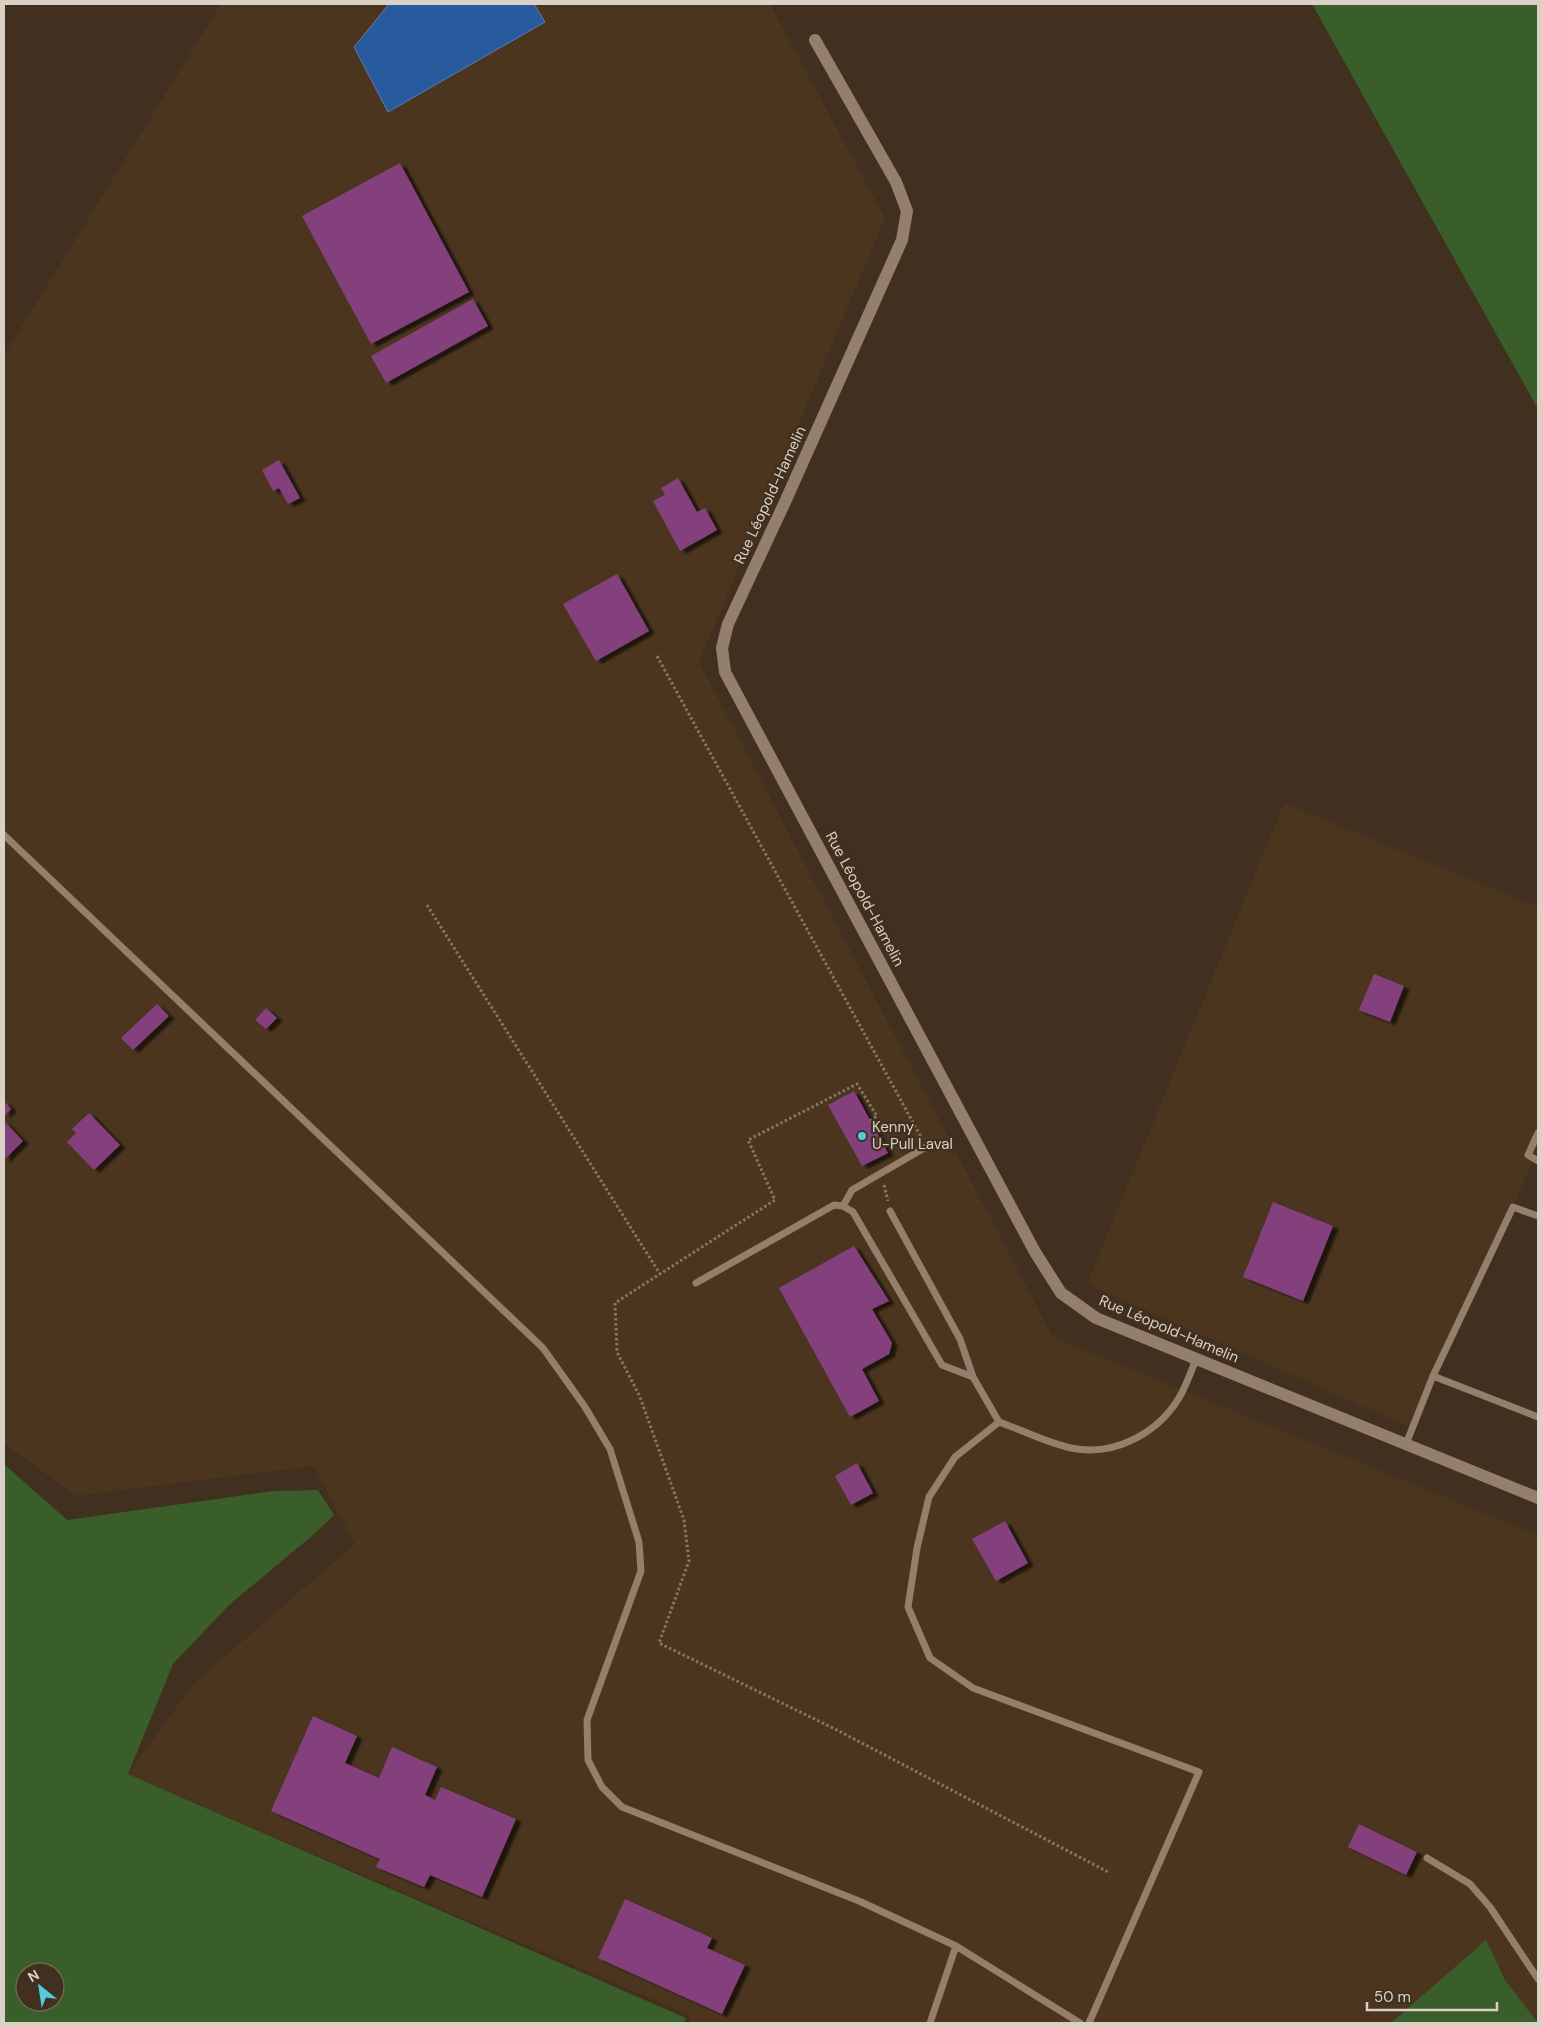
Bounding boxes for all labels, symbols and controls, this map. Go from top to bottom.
street label: Rue Léopold-Hamelin [729,423,811,567]
street label: Rue Léopold-Hamelin [821,828,909,970]
place label: Kenny U-Pull Laval [872,1117,953,1154]
marker: Kenny U-Pull Laval [856,1130,868,1142]
street label: Rue Léopold-Hamelin [1096,1290,1242,1368]
north arrow [15,1962,65,2012]
text: N [25,1965,42,1986]
scale bar [1367,1980,1497,2012]
text: 50 m [1374,1987,1411,2007]

